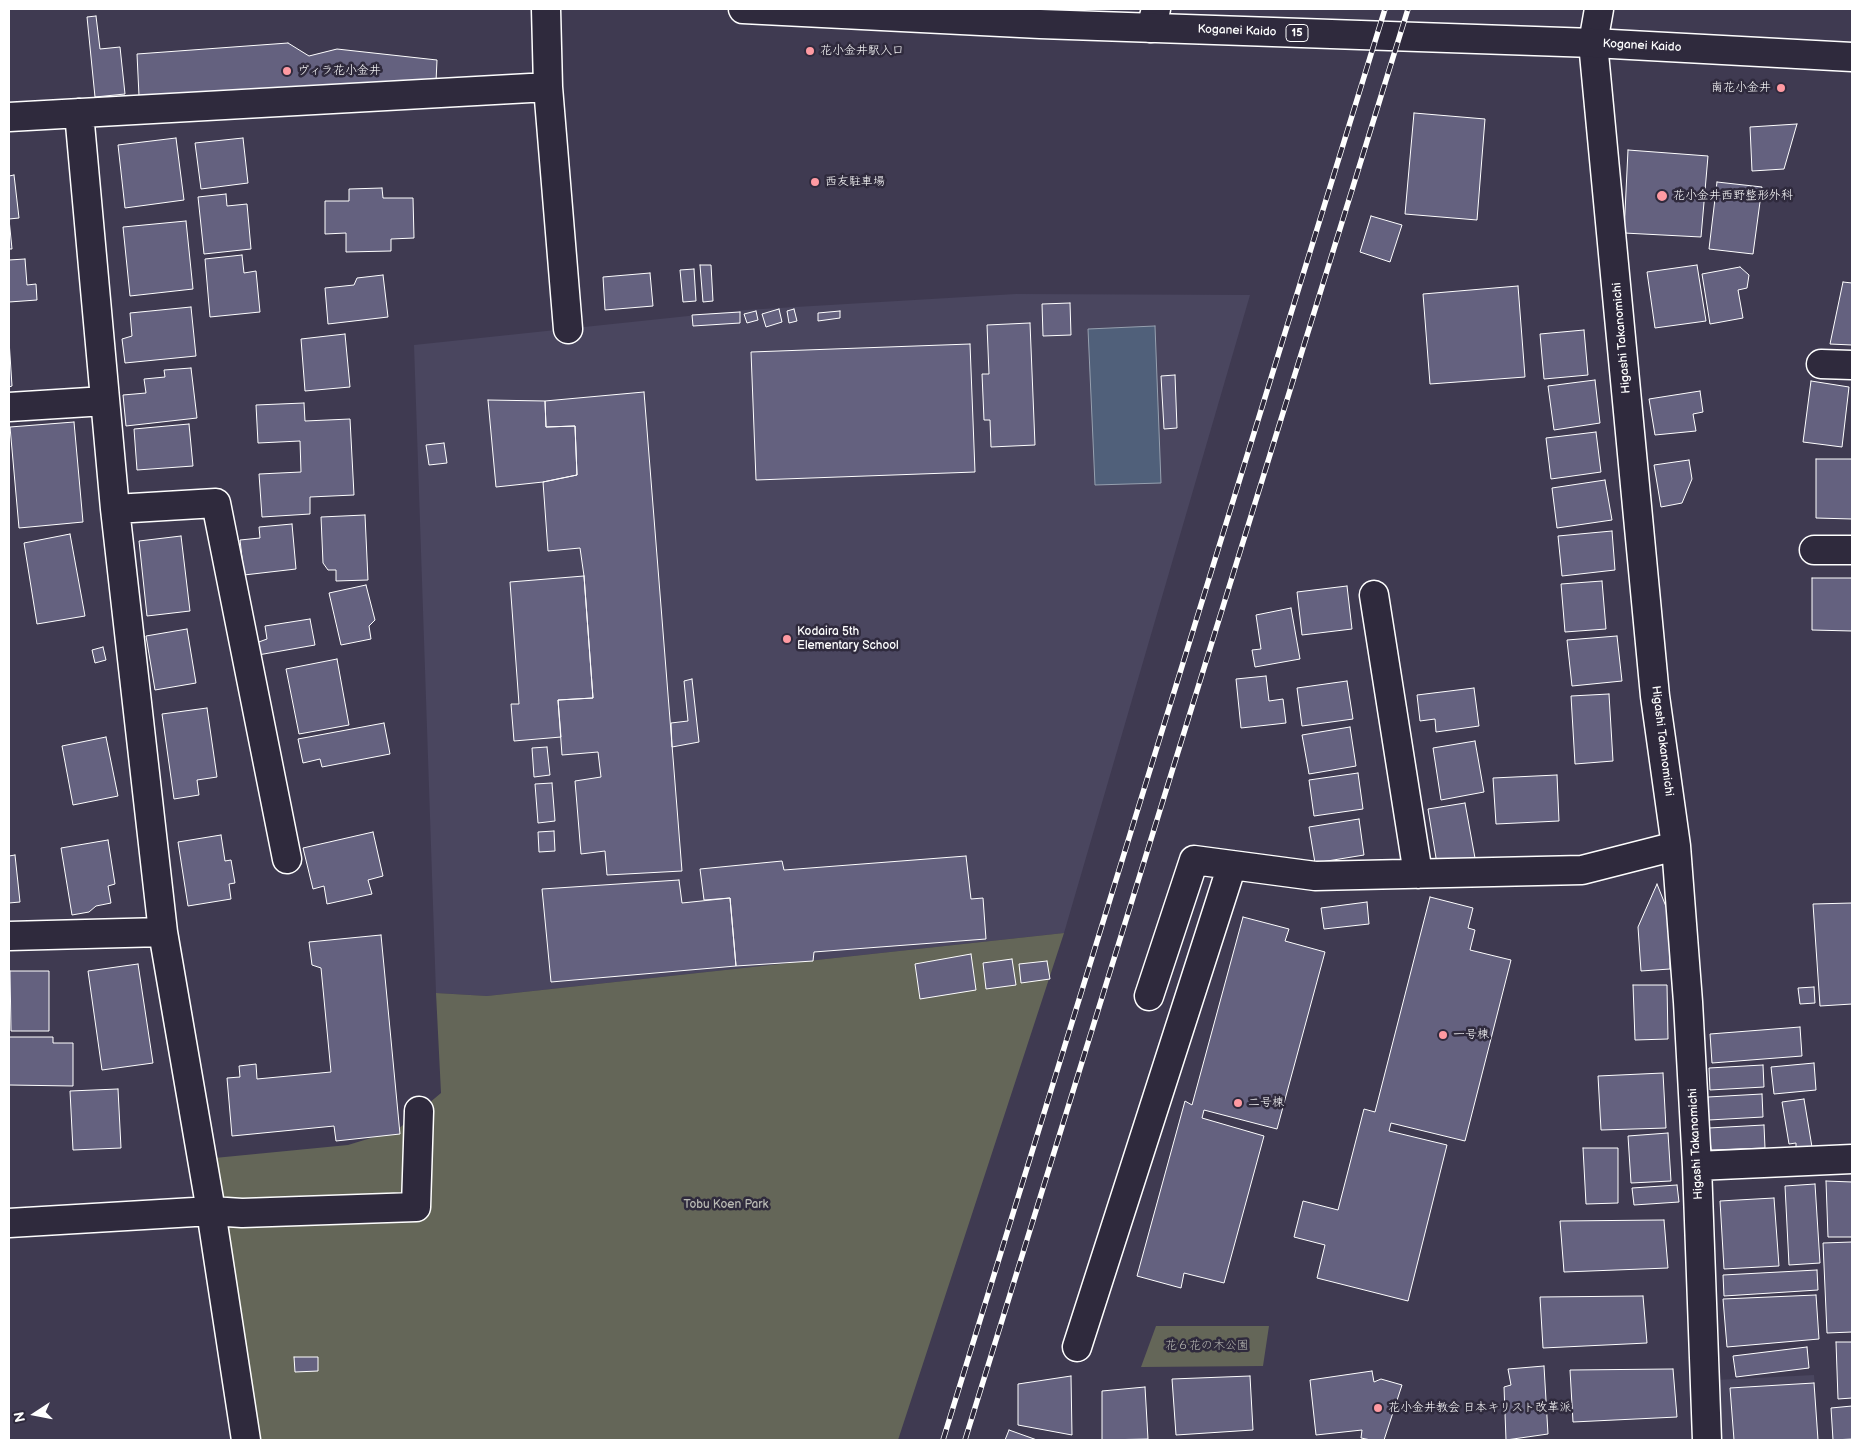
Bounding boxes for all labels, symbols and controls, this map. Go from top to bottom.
street label: Koganei Kaido [1197,22,1277,40]
road number: 15 [1286,24,1308,42]
street label: Koganei Kaido [1602,37,1682,55]
place label: 花小金井駅入口 [820,44,904,58]
marker: 花小金井駅入口 [804,45,816,57]
place label: ヴィラ花小金井 [297,64,381,78]
marker: ヴィラ花小金井 [281,65,293,77]
place label: 南花小金井 [1711,81,1771,95]
marker: 南花小金井 [1775,82,1787,94]
place label: 西友駐車場 [825,175,885,189]
marker: 西友駐車場 [809,176,821,188]
marker: 花小金井西野整形外科 [1655,189,1669,203]
place label: 花小金井西野整形外科 [1673,189,1793,203]
street label: Higashi Takanomichi [1610,282,1634,394]
place label: Kodaira 5th Elementary School [797,625,899,653]
marker: Kodaira 5th Elementary School [781,633,793,645]
street label: Higashi Takanomichi [1648,685,1676,797]
place label: 一号棟 [1453,1028,1489,1042]
marker: 一号棟 [1437,1029,1449,1041]
street label: Higashi Takanomichi [1686,1088,1706,1200]
place label: 二号棟 [1248,1096,1284,1110]
marker: 二号棟 [1232,1097,1244,1109]
park label: Tobu Koen Park [684,1198,768,1212]
park label: 花６花の木公園 [1165,1339,1249,1353]
north arrow [10,1389,60,1439]
place label: 花小金井教会 日本キリスト改革派 [1388,1401,1571,1415]
marker: 花小金井教会 日本キリスト改革派 [1372,1402,1384,1414]
text: N [10,1410,29,1424]

